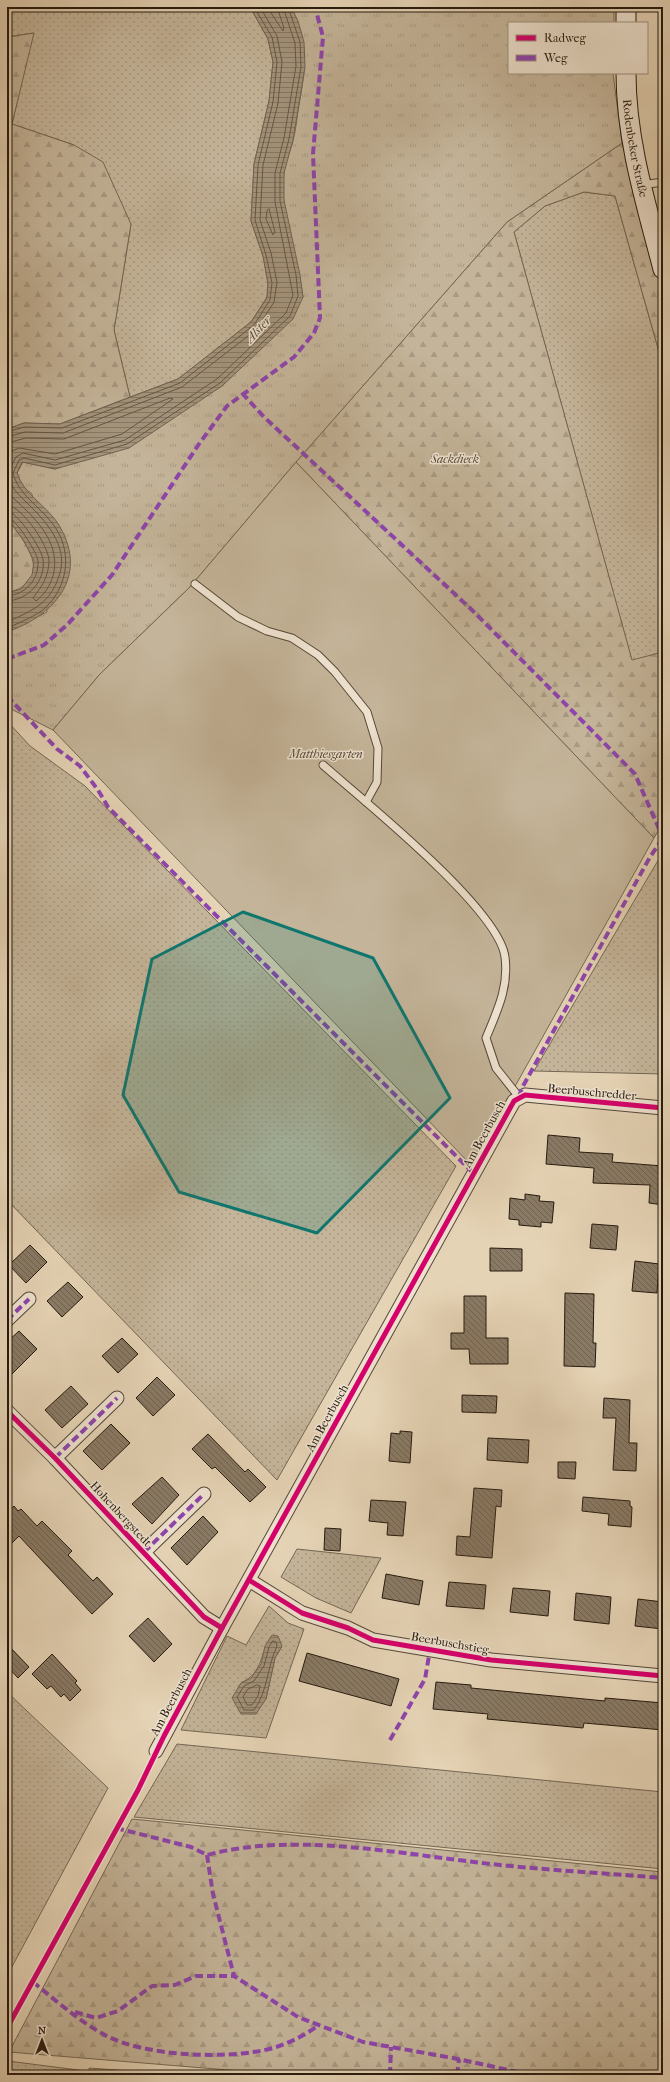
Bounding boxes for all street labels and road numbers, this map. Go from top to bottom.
street label: Rodenbeker Straße [620,99,651,199]
street label: Beerbuschredder [547,1081,638,1103]
street label: Am Beerbusch [459,1098,508,1171]
street label: Am Beerbusch [302,1382,351,1455]
street label: Hohenbergstedt [87,1479,155,1550]
street label: Beerbuschstieg [410,1629,491,1657]
street label: Am Beerbusch [147,1666,195,1739]

